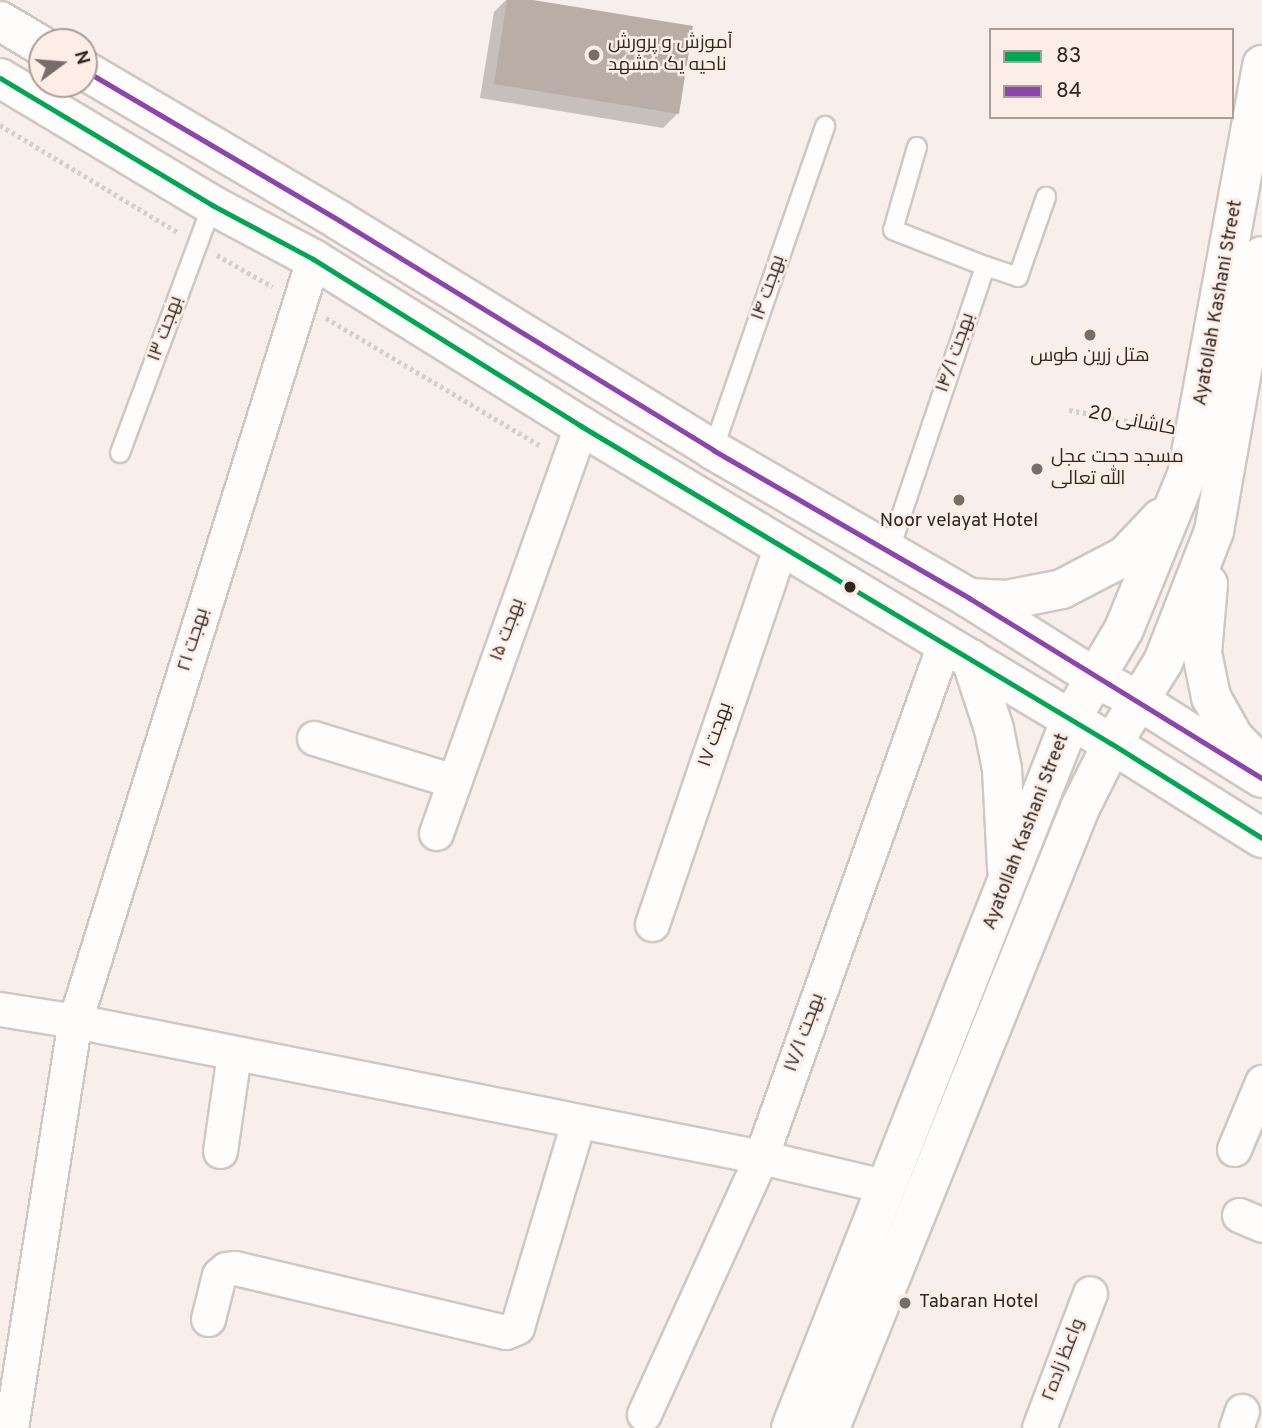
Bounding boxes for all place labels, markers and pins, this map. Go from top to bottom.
place label: آموزش و پرورش ناحیه یک مشهد [608,33,733,77]
marker: آموزش و پرورش ناحیه یک مشهد [586,47,602,63]
marker: هتل زرین طوس [1082,327,1098,343]
place label: هتل زرین طوس [1030,346,1150,368]
place label: مسجد حجت عجل الله تعالی [1051,447,1184,491]
marker: مسجد حجت عجل الله تعالی [1029,461,1045,477]
marker: Noor velayat Hotel [951,492,967,508]
place label: Noor velayat Hotel [880,511,1038,533]
unlabelled marker [843,580,857,594]
place label: Tabaran Hotel [919,1292,1038,1314]
marker: Tabaran Hotel [897,1295,913,1311]

